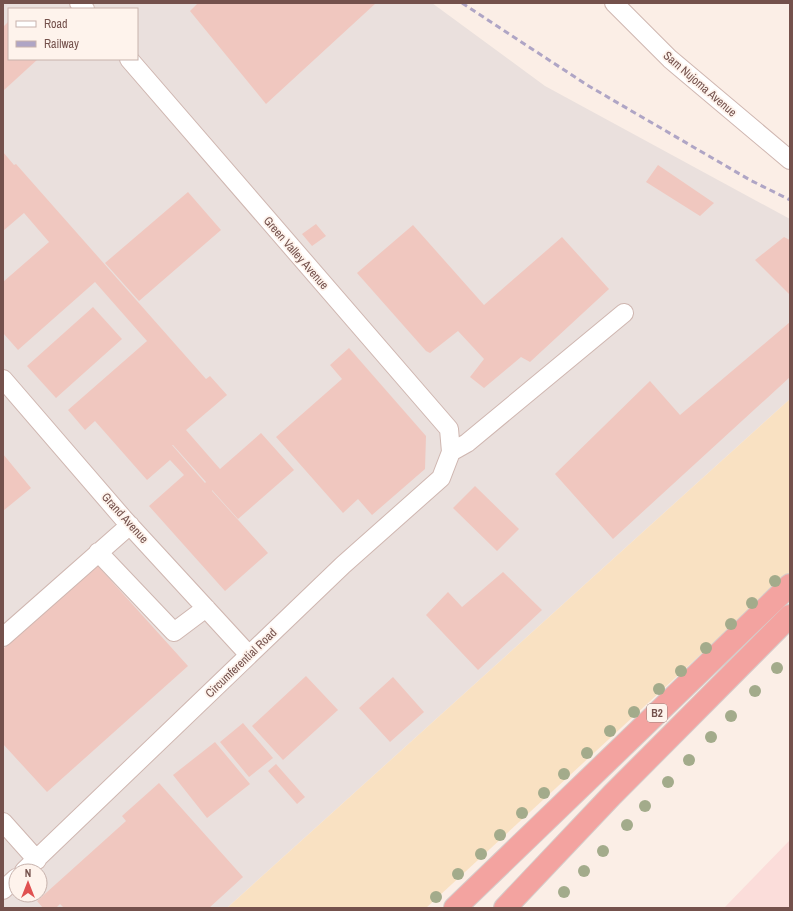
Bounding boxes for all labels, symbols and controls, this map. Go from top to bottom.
legend [8,8,138,60]
text: Road [44,16,68,32]
text: Railway [44,36,79,52]
street label: Sam Nujoma Avenue [660,48,740,120]
street label: Green Valley Avenue [260,213,332,293]
street label: Grand Avenue [98,489,152,547]
street label: Circumferential Road [202,625,280,701]
road number: B2 [647,704,667,722]
north arrow [8,863,48,903]
text: N [25,866,31,880]

